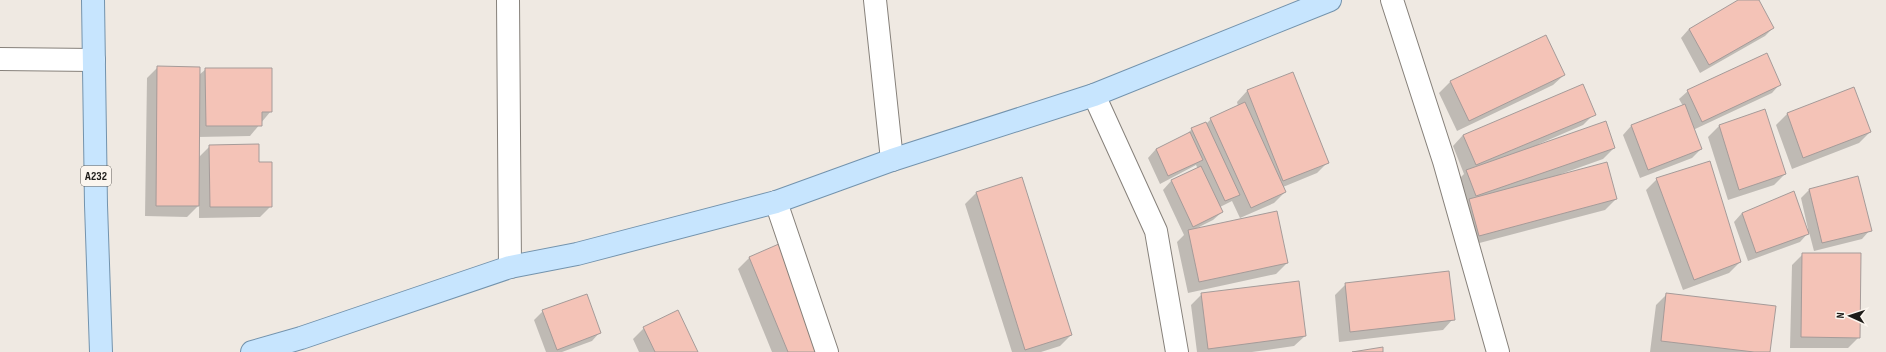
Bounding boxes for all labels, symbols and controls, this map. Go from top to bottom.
road number: A232 [81,166,111,186]
north arrow [1830,296,1870,336]
text: N [1834,312,1847,319]

